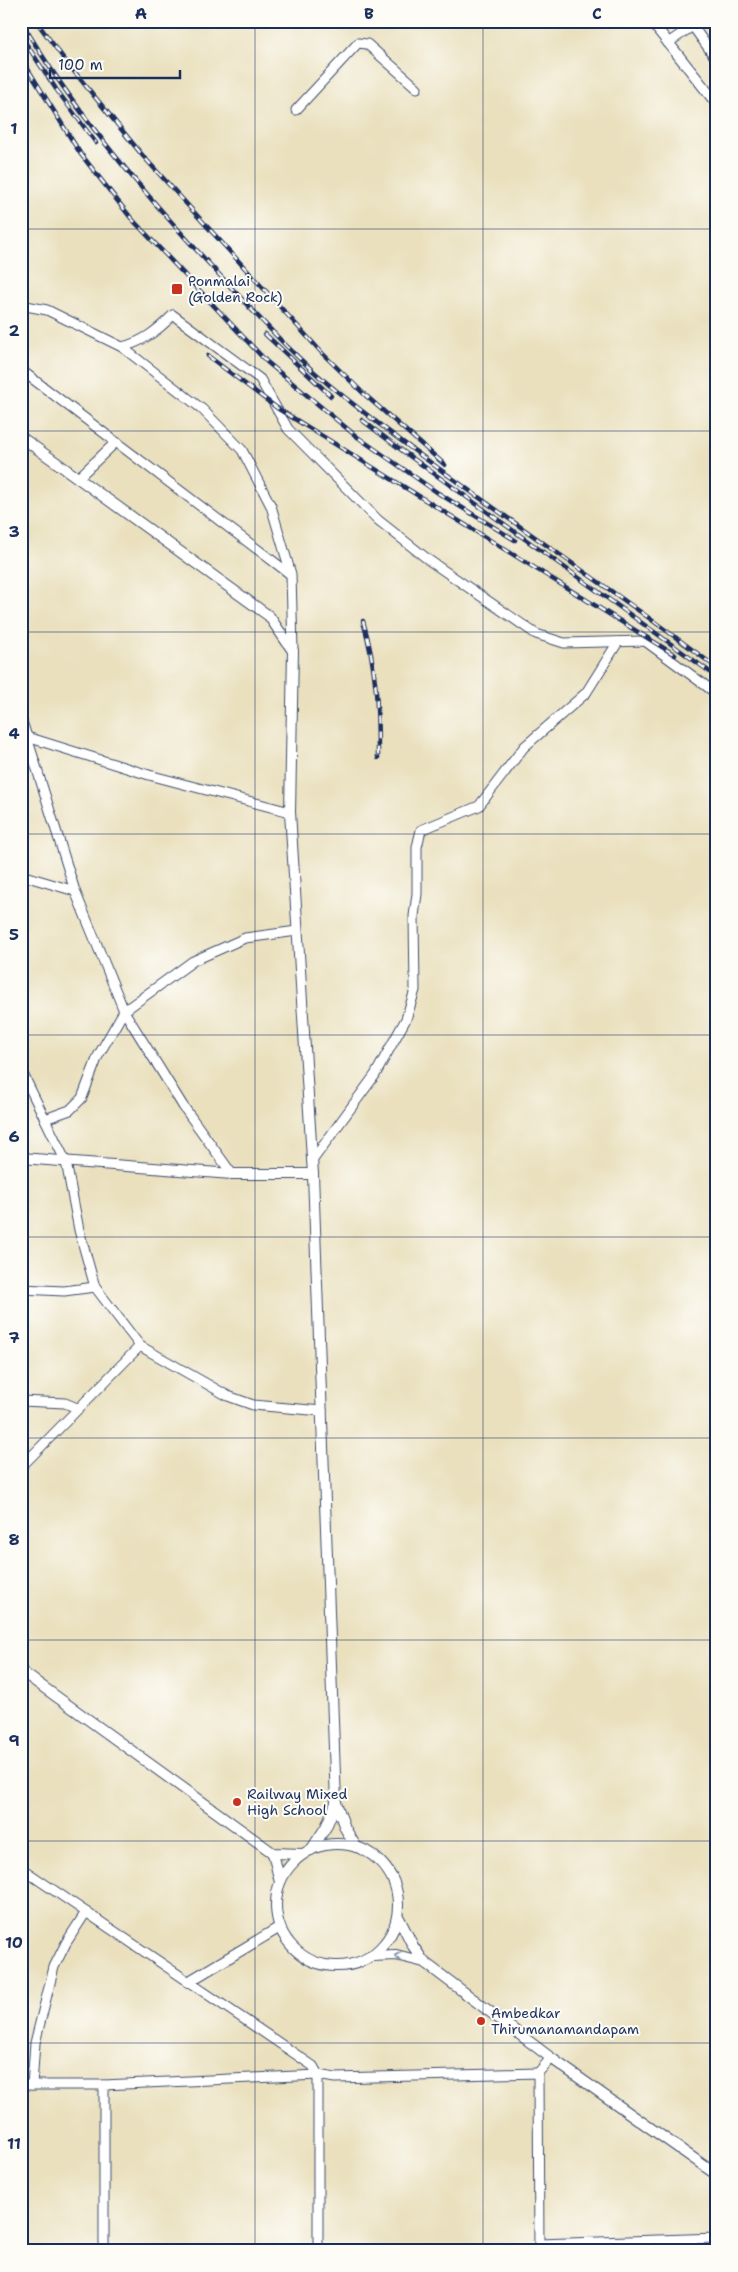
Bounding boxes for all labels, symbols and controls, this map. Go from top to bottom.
text: A [135,3,147,24]
text: B [364,3,374,24]
text: C [592,3,602,24]
scale bar [50,48,180,80]
text: 100 m [58,55,103,75]
text: 1 [10,118,18,139]
place label: Ponmalai (Golden Rock) [188,272,282,306]
marker: Ponmalai (Golden Rock) [170,282,184,296]
text: 2 [8,320,20,341]
text: 3 [8,521,20,542]
text: 4 [8,723,20,744]
text: 5 [9,924,19,945]
text: 6 [8,1126,20,1147]
text: 7 [8,1327,20,1348]
text: 8 [8,1529,20,1550]
text: 9 [8,1730,20,1751]
place label: Railway Mixed High School [247,1785,347,1819]
marker: Railway Mixed High School [231,1796,243,1808]
text: 10 [5,1932,23,1953]
one-way arrow [394,1951,402,1961]
place label: Ambedkar Thirumanamandapam [491,2004,639,2038]
marker: Ambedkar Thirumanamandapam [475,2015,487,2027]
text: 11 [7,2133,21,2154]

